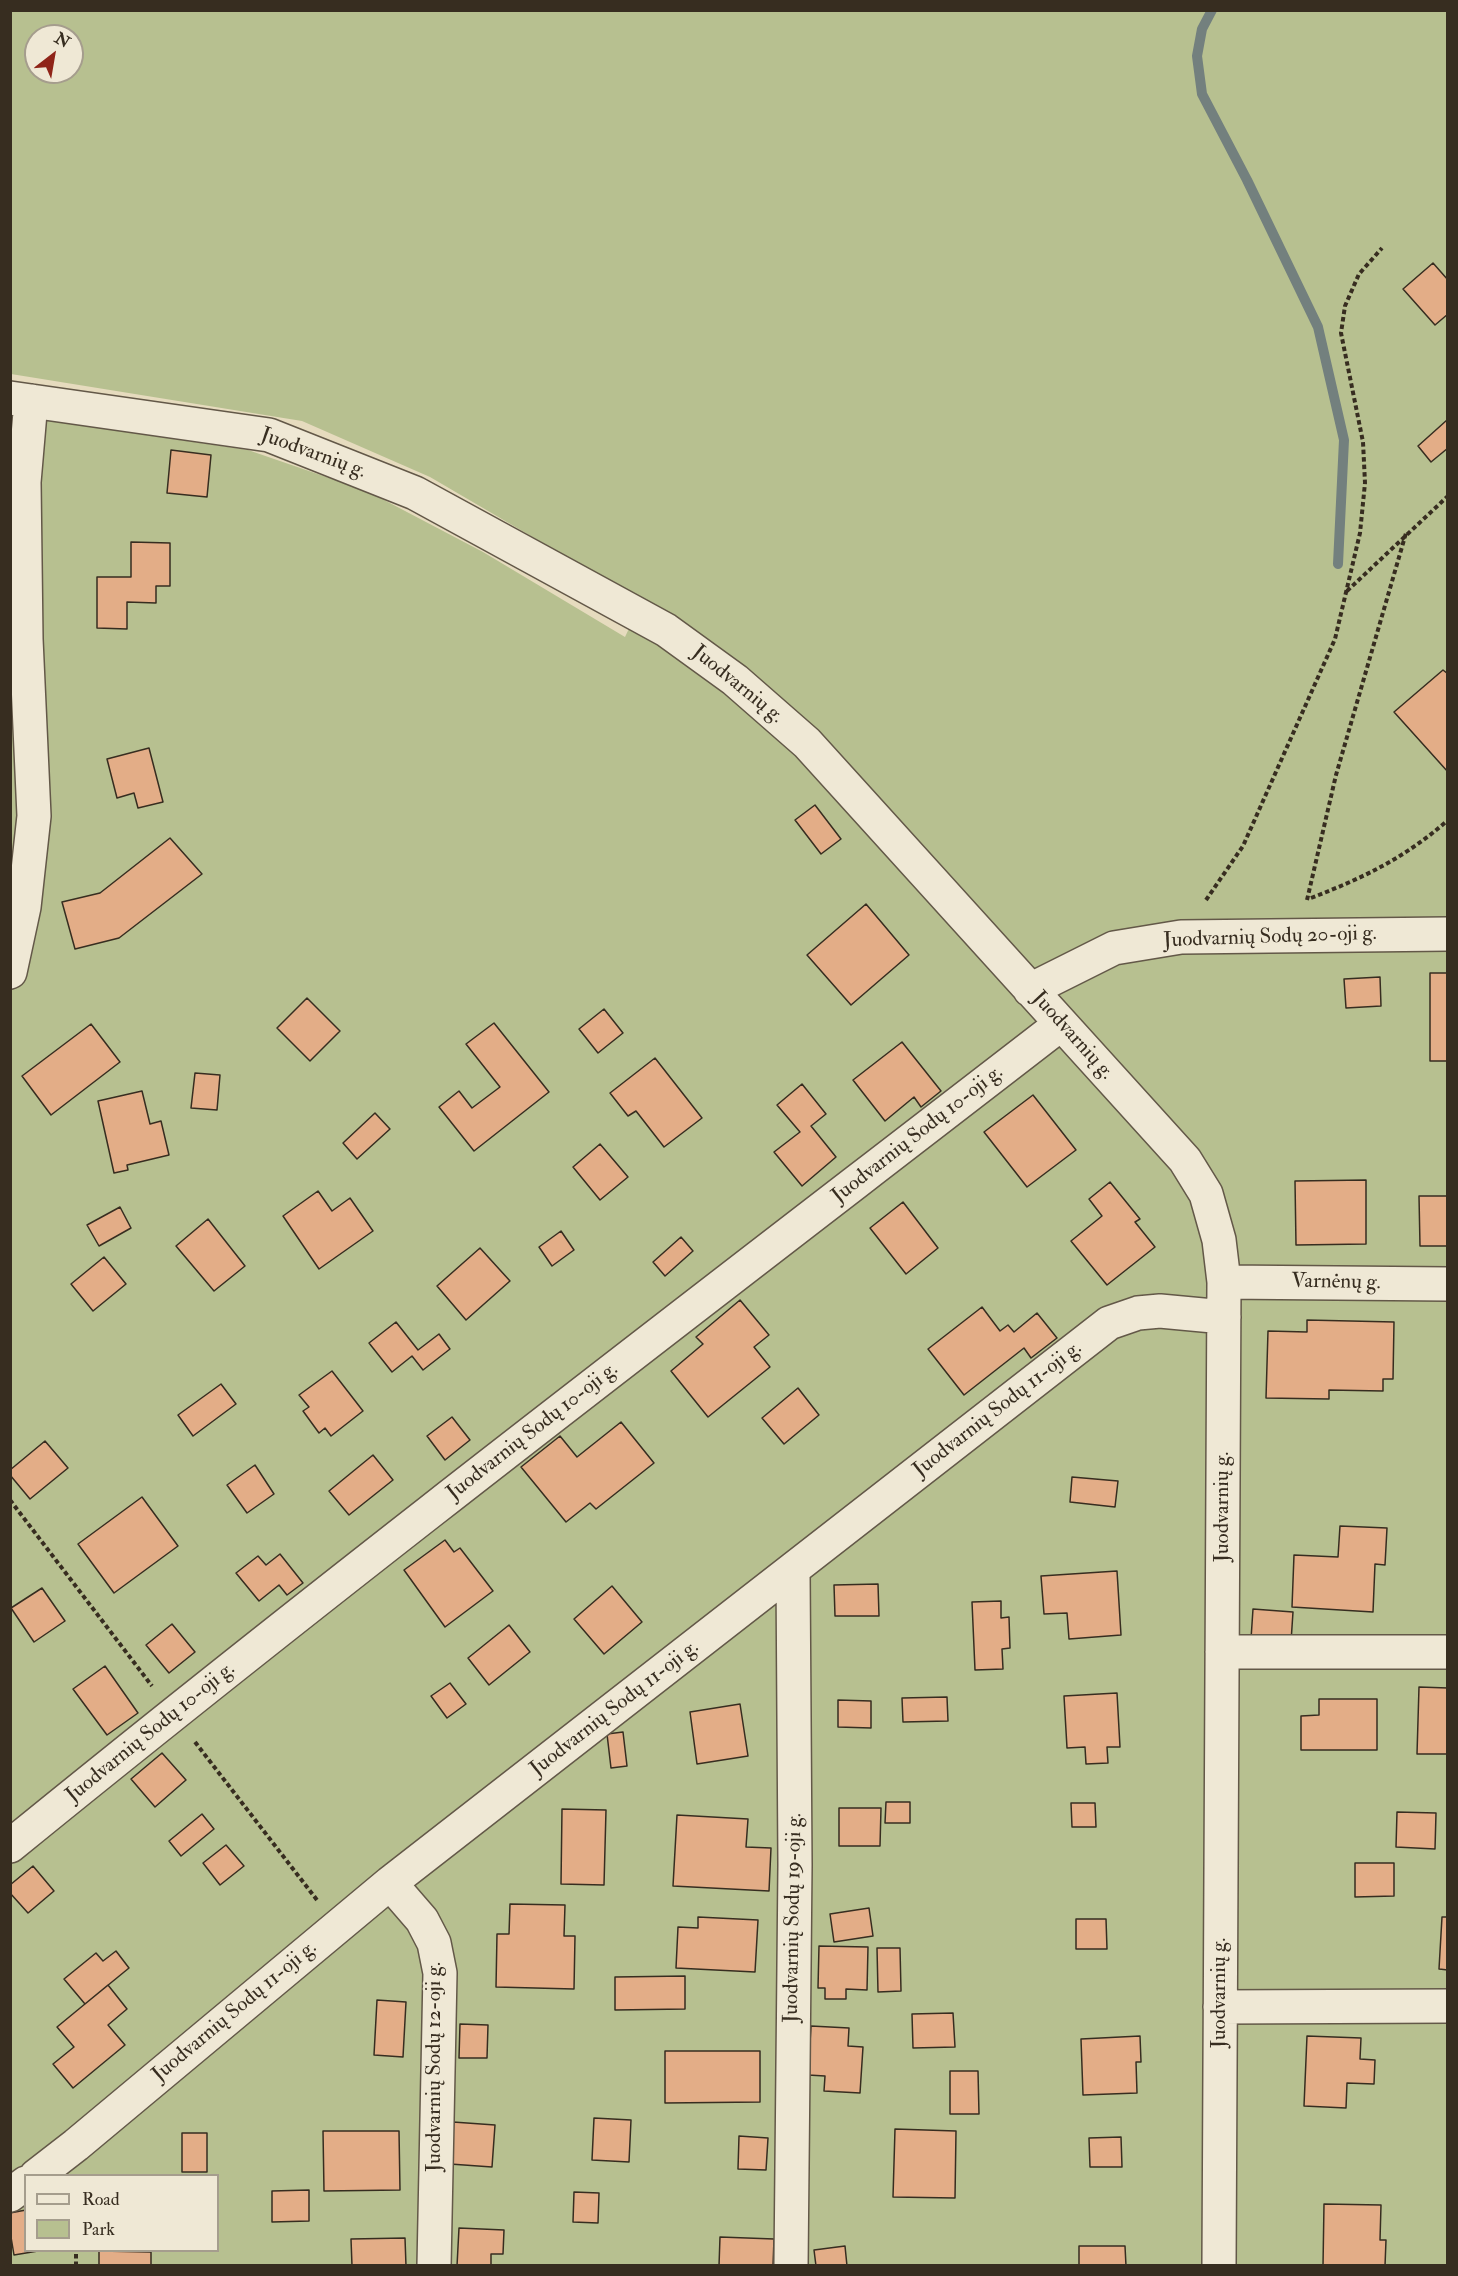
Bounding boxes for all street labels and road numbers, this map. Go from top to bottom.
street label: Juodvarnių g. [257,423,369,485]
street label: Juodvarnių g. [686,640,788,730]
street label: Juodvarnių Sodų 20-oji g. [1163,922,1377,954]
street label: Juodvarnių g. [1026,986,1118,1086]
street label: Juodvarnių Sodų 10-oji g. [827,1060,1009,1210]
street label: Varnėnų g. [1291,1270,1381,1296]
street label: Juodvarnių Sodų 11-oji g. [909,1336,1087,1484]
street label: Juodvarnių Sodų 10-oji g. [442,1357,624,1507]
street label: Juodvarnių g. [1210,1452,1236,1562]
street label: Juodvarnių Sodų 11-oji g. [526,1635,704,1783]
street label: Juodvarnių Sodų 10-oji g. [61,1657,241,1809]
street label: Juodvarnių Sodų 19-oji g. [780,1813,808,2023]
street label: Juodvarnių Sodų 11-oji g. [148,1936,322,2088]
street label: Juodvarnių g. [1207,1938,1233,2048]
street label: Juodvarnių Sodų 12-oji g. [422,1962,448,2172]

